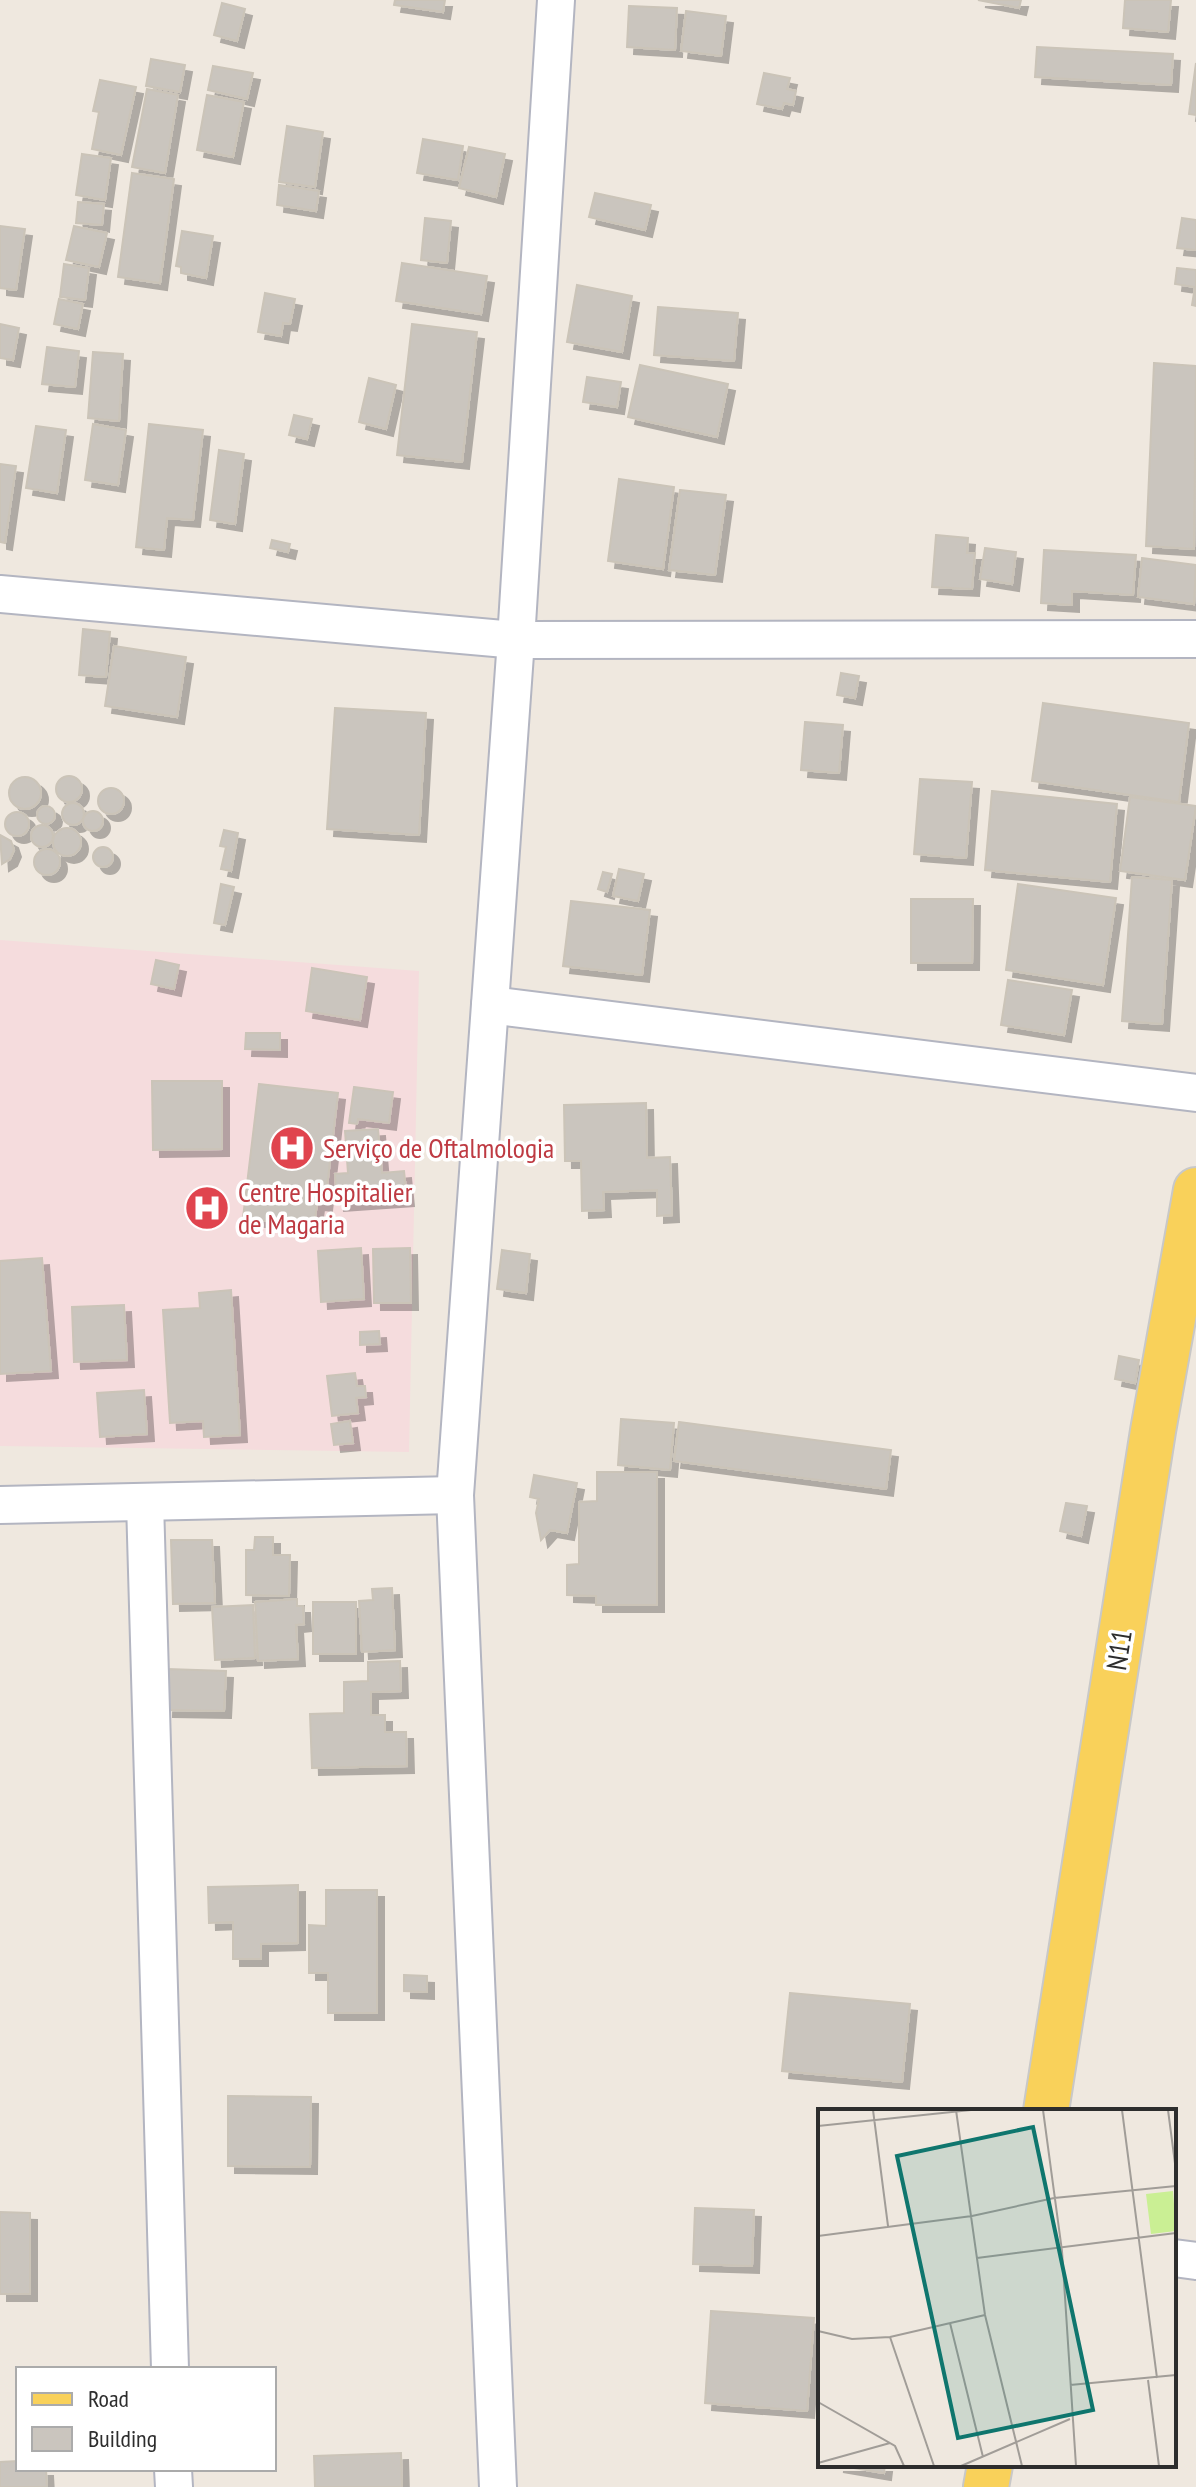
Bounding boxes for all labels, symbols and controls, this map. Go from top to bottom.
hospital icon: Serviço de Oftalmologia [268,1124,316,1172]
place label: Serviço de Oftalmologia [323,1129,554,1166]
place label: Centre Hospitalier de Magaria [238,1173,413,1242]
hospital icon: Centre Hospitalier de Magaria [183,1184,231,1232]
street label: N11 [1097,1627,1140,1673]
inset map [818,2109,1176,2467]
legend [16,2367,276,2471]
text: Road [88,2383,129,2414]
text: Building [88,2423,157,2454]

